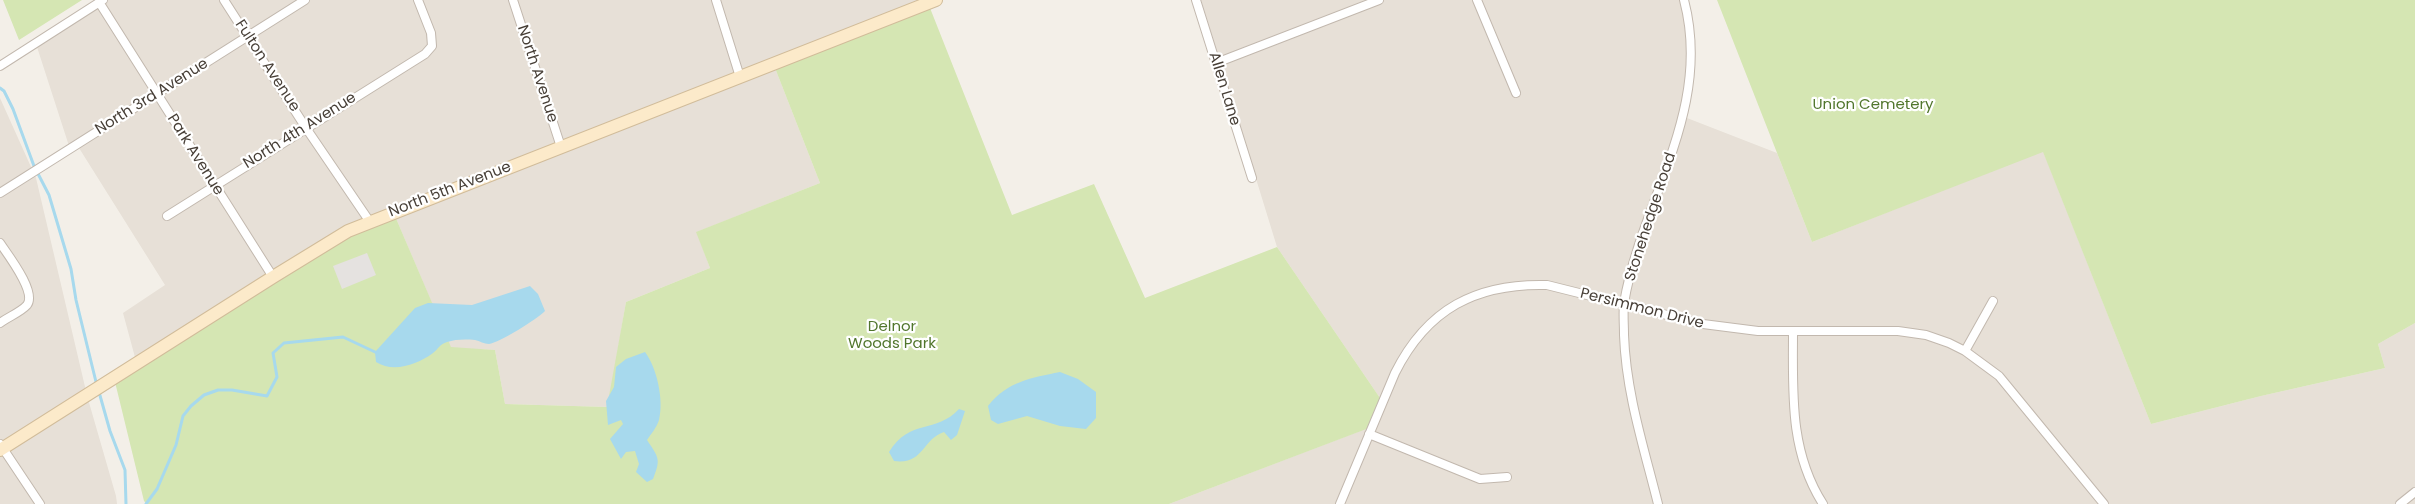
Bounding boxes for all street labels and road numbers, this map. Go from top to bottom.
street label: Fulton Avenue [231,17,303,115]
street label: North Avenue [513,23,561,125]
street label: Allen Lane [1204,50,1244,128]
street label: North 3rd Avenue [92,55,212,139]
street label: North 4th Avenue [240,89,360,173]
street label: Park Avenue [163,111,227,199]
street label: Stonehedge Road [1622,150,1680,284]
street label: North 5th Avenue [386,158,514,222]
street label: Persimmon Drive [1578,285,1706,333]

